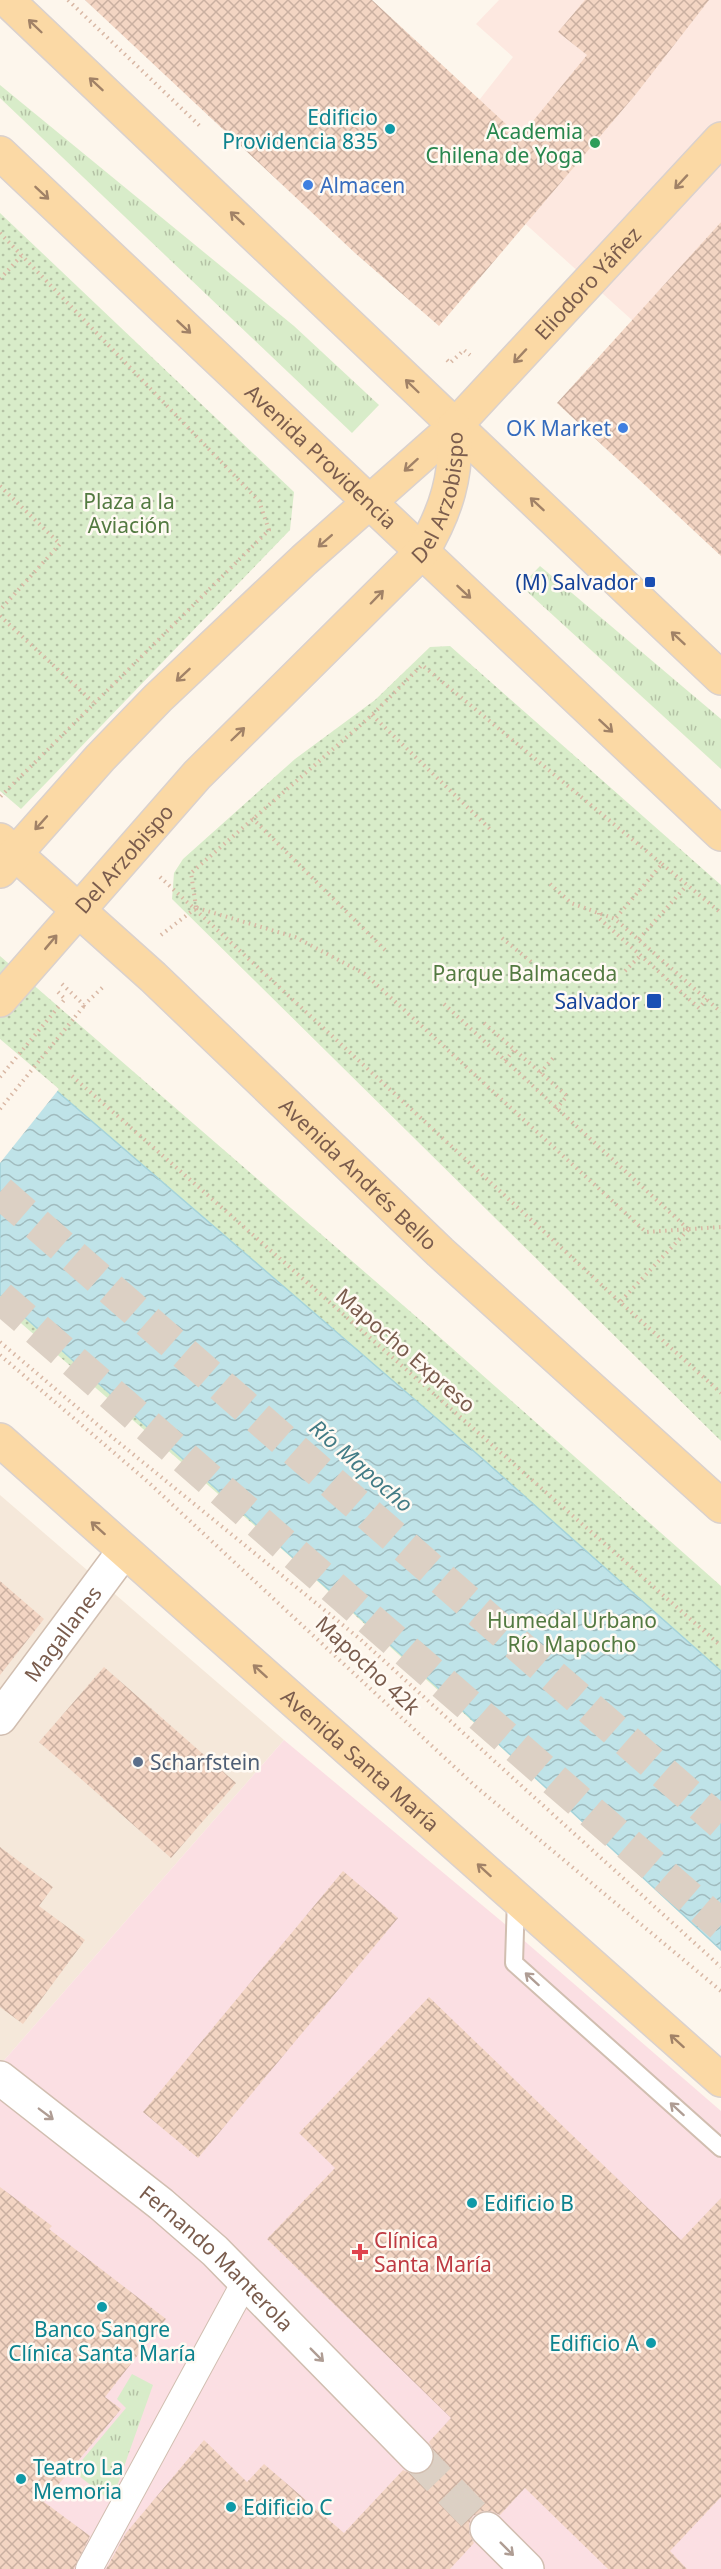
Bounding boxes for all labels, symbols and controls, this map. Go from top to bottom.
one-way arrow [27,19,42,34]
one-way arrow [88,77,103,91]
place label: Edificio Providencia 835 [222,103,378,155]
place label: Academia Chilena de Yoga [425,117,583,169]
marker: Edificio Providencia 835 [383,122,397,136]
marker: Academia Chilena de Yoga [588,136,602,150]
place label: Almacen [320,171,405,199]
one-way arrow [674,174,688,189]
marker: Almacen [301,178,315,192]
one-way arrow [35,186,50,200]
one-way arrow [230,211,245,225]
street label: Eliodoro Yáñez [528,220,647,346]
one-way arrow [176,320,191,334]
one-way arrow [513,348,527,363]
street label: Avenida Providencia [239,378,403,535]
one-way arrow [404,379,419,393]
place label: OK Market [506,414,611,442]
marker: OK Market [616,421,630,435]
street label: Del Arzobispo [405,431,469,569]
one-way arrow [404,458,419,472]
park label: Plaza a la Aviación [83,487,175,539]
one-way arrow [529,497,544,512]
one-way arrow [318,534,333,548]
place label: (M) Salvador [515,568,638,596]
marker: (M) Salvador [643,575,657,589]
one-way arrow [457,585,472,600]
one-way arrow [370,590,385,605]
one-way arrow [671,631,686,645]
one-way arrow [175,667,190,682]
one-way arrow [599,719,614,733]
one-way arrow [231,727,246,742]
street label: Del Arzobispo [68,798,179,919]
one-way arrow [34,815,48,830]
one-way arrow [44,934,57,950]
park label: Parque Balmaceda [433,959,617,987]
place label: Salvador [555,987,640,1015]
marker: Salvador [645,992,663,1010]
street label: Avenida Andrés Bello [274,1092,444,1256]
street label: Mapocho Expreso [330,1282,482,1418]
water label: Río Mapocho [304,1412,420,1518]
one-way arrow [91,1521,106,1535]
street label: Magallanes [18,1580,108,1687]
park label: Humedal Urbano Río Mapocho [487,1606,657,1658]
street label: Mapocho 42k [310,1609,427,1721]
one-way arrow [253,1664,268,1678]
street label: Avenida Santa María [275,1682,445,1838]
place label: Scharfstein [150,1748,260,1776]
marker: Scharfstein [131,1755,145,1769]
one-way arrow [477,1863,492,1877]
one-way arrow [525,1972,540,1986]
one-way arrow [670,2034,685,2048]
one-way arrow [670,2102,685,2116]
one-way arrow [38,2108,54,2120]
street label: Fernando Manterola [134,2179,300,2337]
place label: Edificio B [484,2189,574,2217]
marker: Edificio B [465,2196,479,2210]
place label: Clínica Santa María [374,2226,492,2278]
marker: Clínica Santa María [351,2243,369,2261]
marker: Banco Sangre Clínica Santa María [95,2300,109,2314]
place label: Banco Sangre Clínica Santa María [8,2315,196,2367]
place label: Edificio A [549,2329,640,2357]
marker: Edificio A [644,2336,658,2350]
one-way arrow [309,2348,324,2363]
place label: Teatro La Memoria [33,2453,124,2505]
marker: Teatro La Memoria [14,2472,28,2486]
place label: Edificio C [243,2493,333,2521]
marker: Edificio C [224,2500,238,2514]
one-way arrow [500,2542,515,2556]

